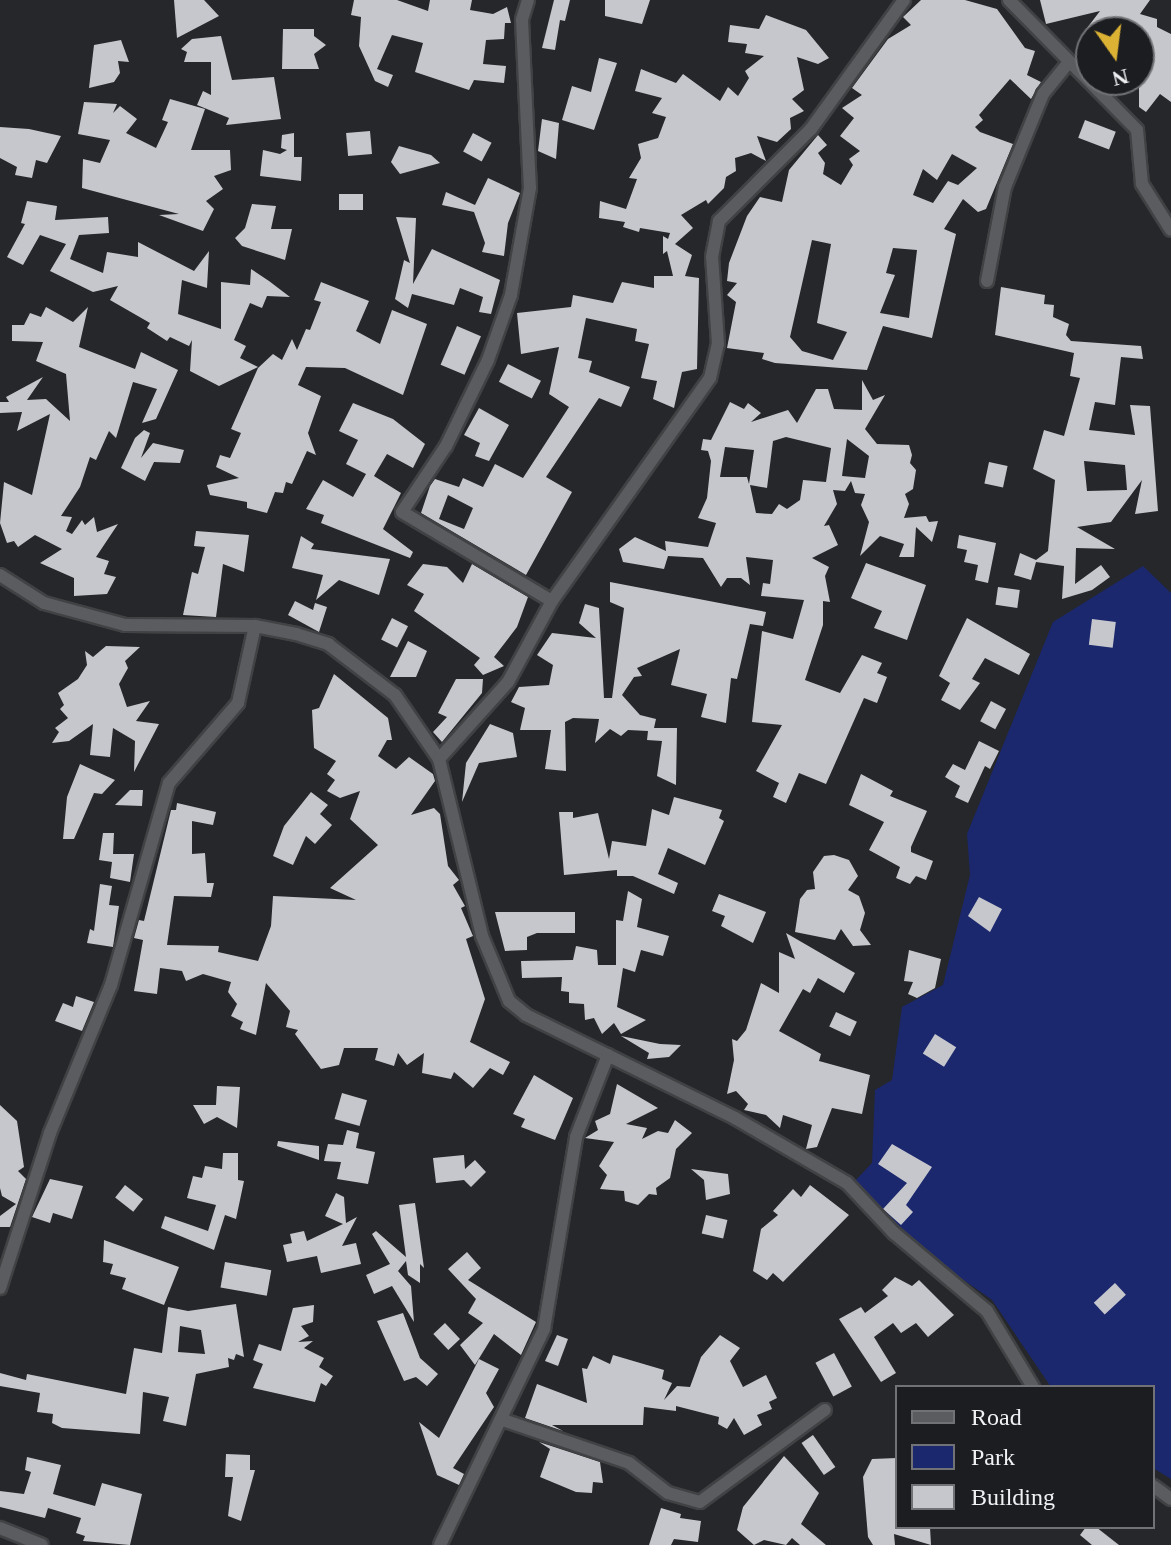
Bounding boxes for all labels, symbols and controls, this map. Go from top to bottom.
north arrow [1075,16,1155,96]
text: N [1110,64,1131,92]
legend [895,1385,1155,1529]
text: Road [971,1404,1022,1430]
text: Park [971,1444,1015,1470]
text: Building [971,1484,1055,1510]

